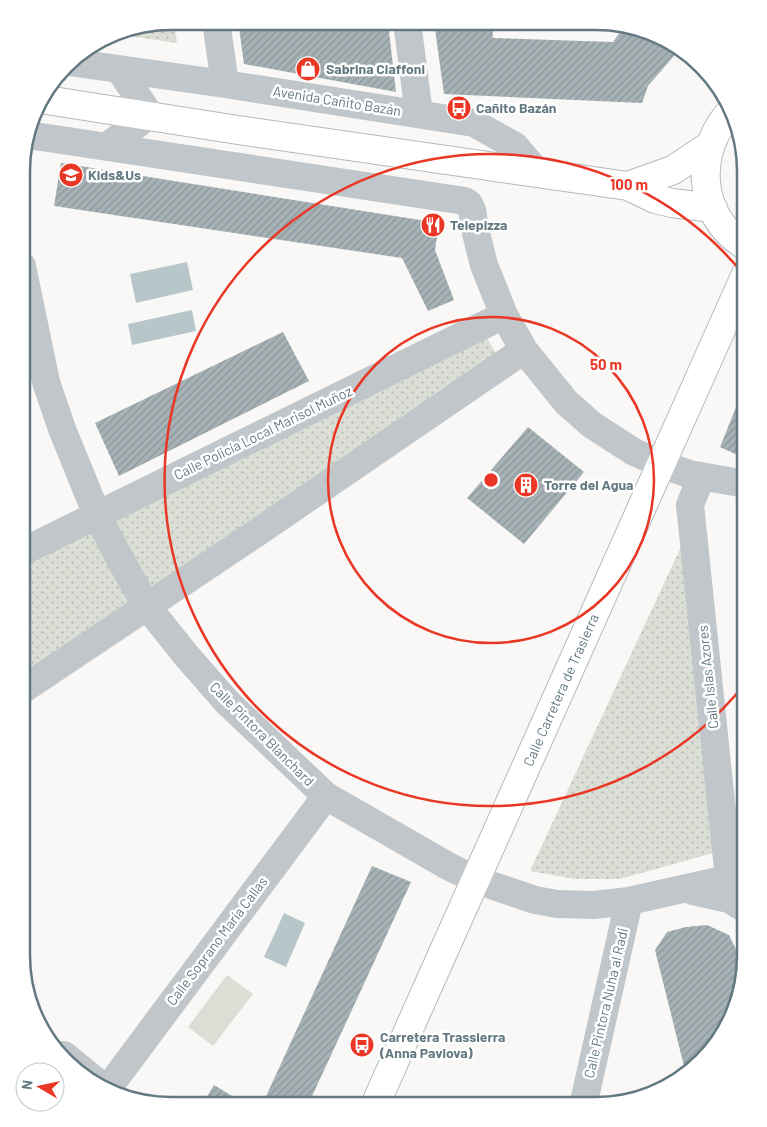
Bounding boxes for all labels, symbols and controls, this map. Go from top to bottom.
shop icon: Sabrina Ciaffoni [295,56,321,82]
place label: Sabrina Ciaffoni [326,60,425,77]
street label: Avenida Cañito Bazán [272,82,402,119]
bus stop icon: Cañito Bazán [446,95,472,121]
place label: Cañito Bazán [476,99,556,116]
school or university icon: Kids&Us [58,162,84,188]
place label: Kids&Us [88,166,141,183]
text: 100 m [610,175,648,193]
restaurant icon: Telepizza [420,212,446,238]
place label: Telepizza [450,216,508,233]
text: 50 m [590,355,622,373]
street label: Calle Policía Local Marisol Muñoz [171,382,355,483]
centre of rings [482,471,500,489]
building icon: Torre del Agua [513,472,539,498]
place label: Torre del Agua [544,476,634,493]
street label: Calle Carretera de Trasierra [519,611,602,769]
street label: Calle Islas Azores [694,624,721,730]
street label: Calle Pintora Blanchard [207,678,318,789]
street label: Calle Soprano María Callas [163,873,271,1008]
street label: Calle Pintora Nuha al Radi [580,926,631,1080]
place label: Carretera Trassierra (Anna Pavlova) [379,1028,505,1061]
bus stop icon: Carretera Trassierra (Anna Pavlova) [349,1032,375,1058]
north arrow [15,1062,65,1112]
text: N [18,1079,36,1091]

